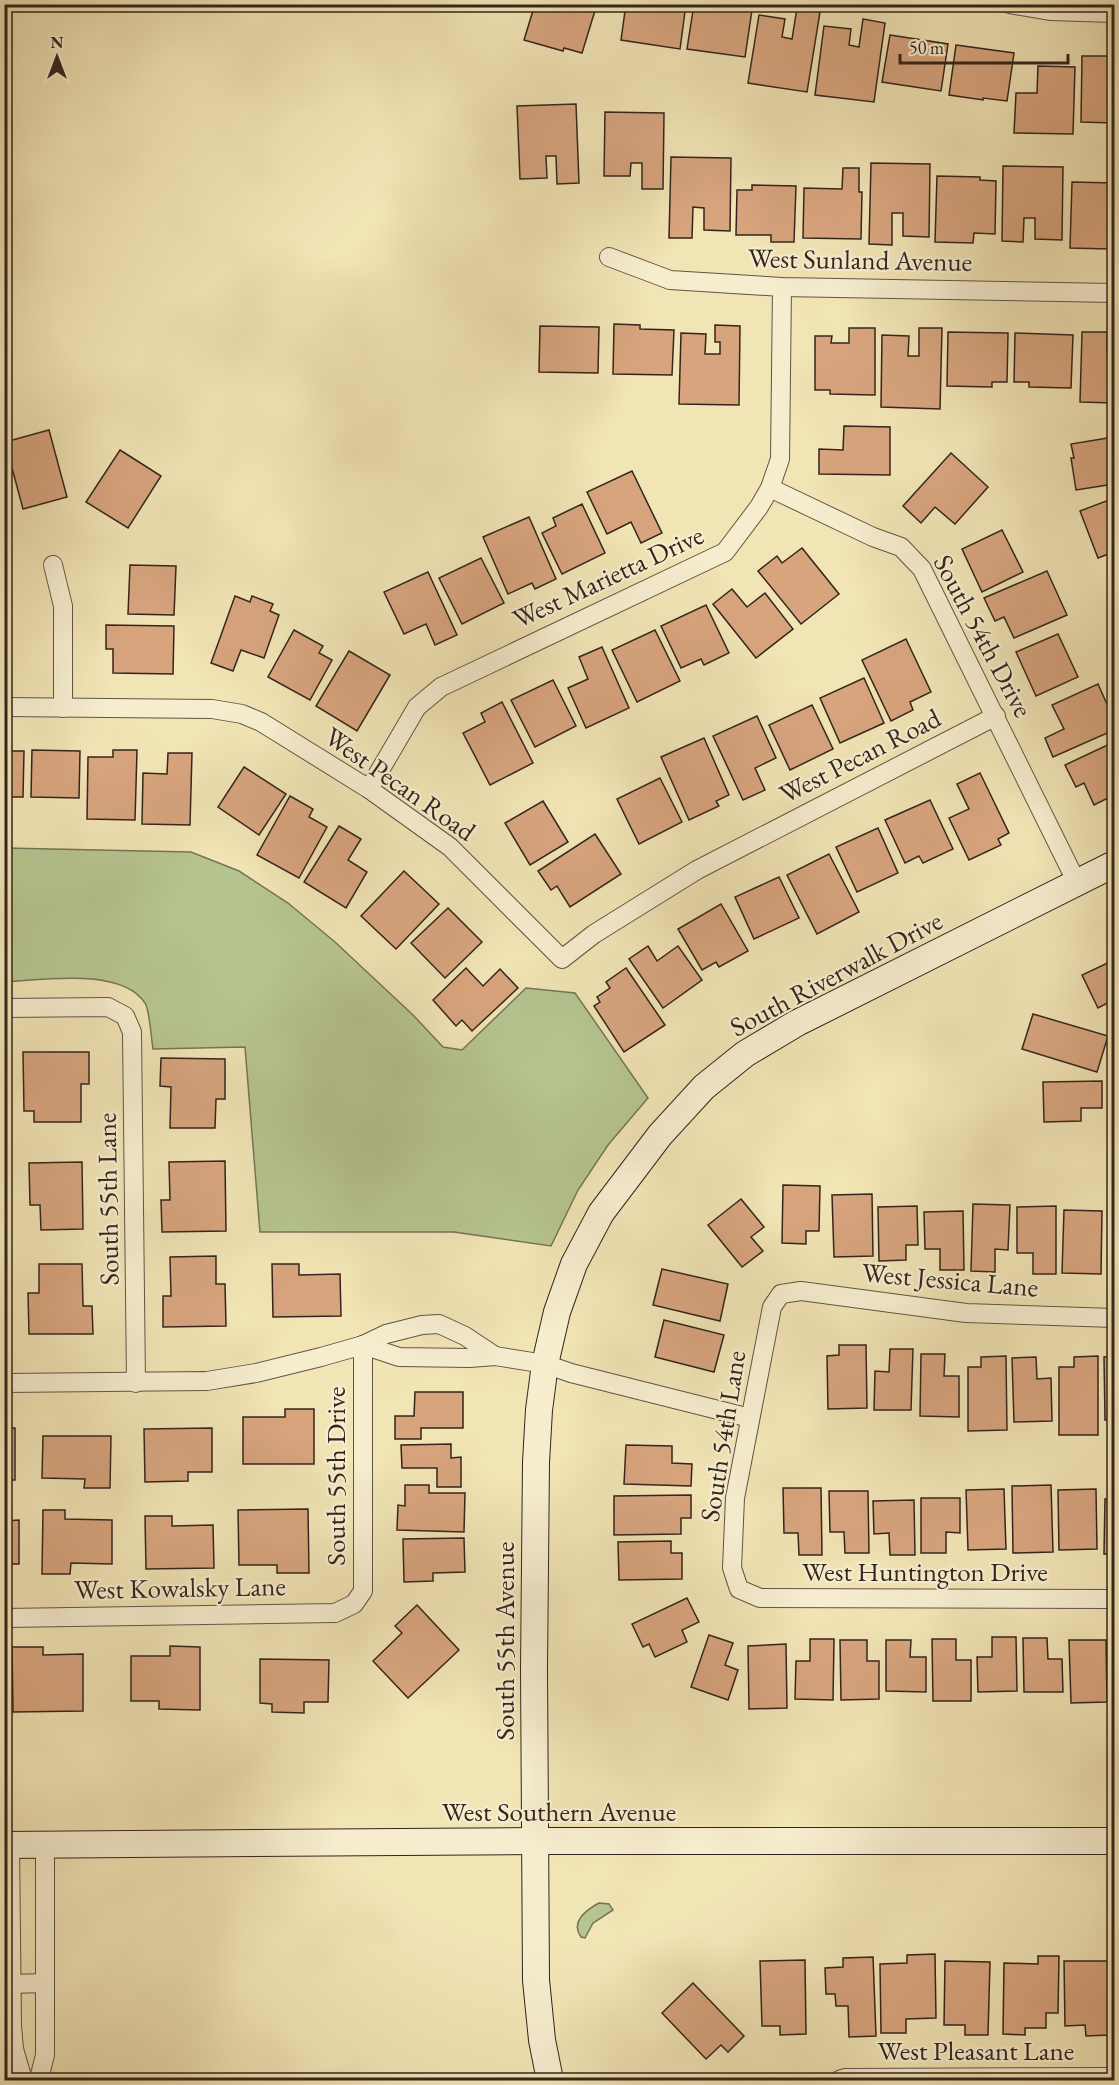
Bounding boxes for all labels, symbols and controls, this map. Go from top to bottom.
north arrow [27,27,87,87]
scale bar [900,27,1068,65]
text: N [51,32,64,53]
text: 50 m [909,36,944,59]
street label: West Sunland Avenue [748,240,972,279]
street label: West Marietta Drive [507,517,709,636]
street label: South 54th Drive [926,548,1041,723]
street label: West Pecan Road [773,700,947,811]
street label: West Pecan Road [318,719,483,849]
street label: South Riverwalk Drive [724,903,948,1044]
street label: South 55th Lane [88,1112,127,1286]
street label: West Jessica Lane [860,1254,1040,1305]
street label: South 54th Lane [692,1348,753,1524]
street label: South 55th Drive [318,1386,353,1566]
street label: South 55th Avenue [487,1541,522,1741]
street label: West Huntington Drive [802,1554,1048,1589]
street label: West Kowalsky Lane [74,1568,286,1607]
street label: West Southern Avenue [442,1794,676,1829]
street label: West Pleasant Lane [878,2033,1074,2068]

